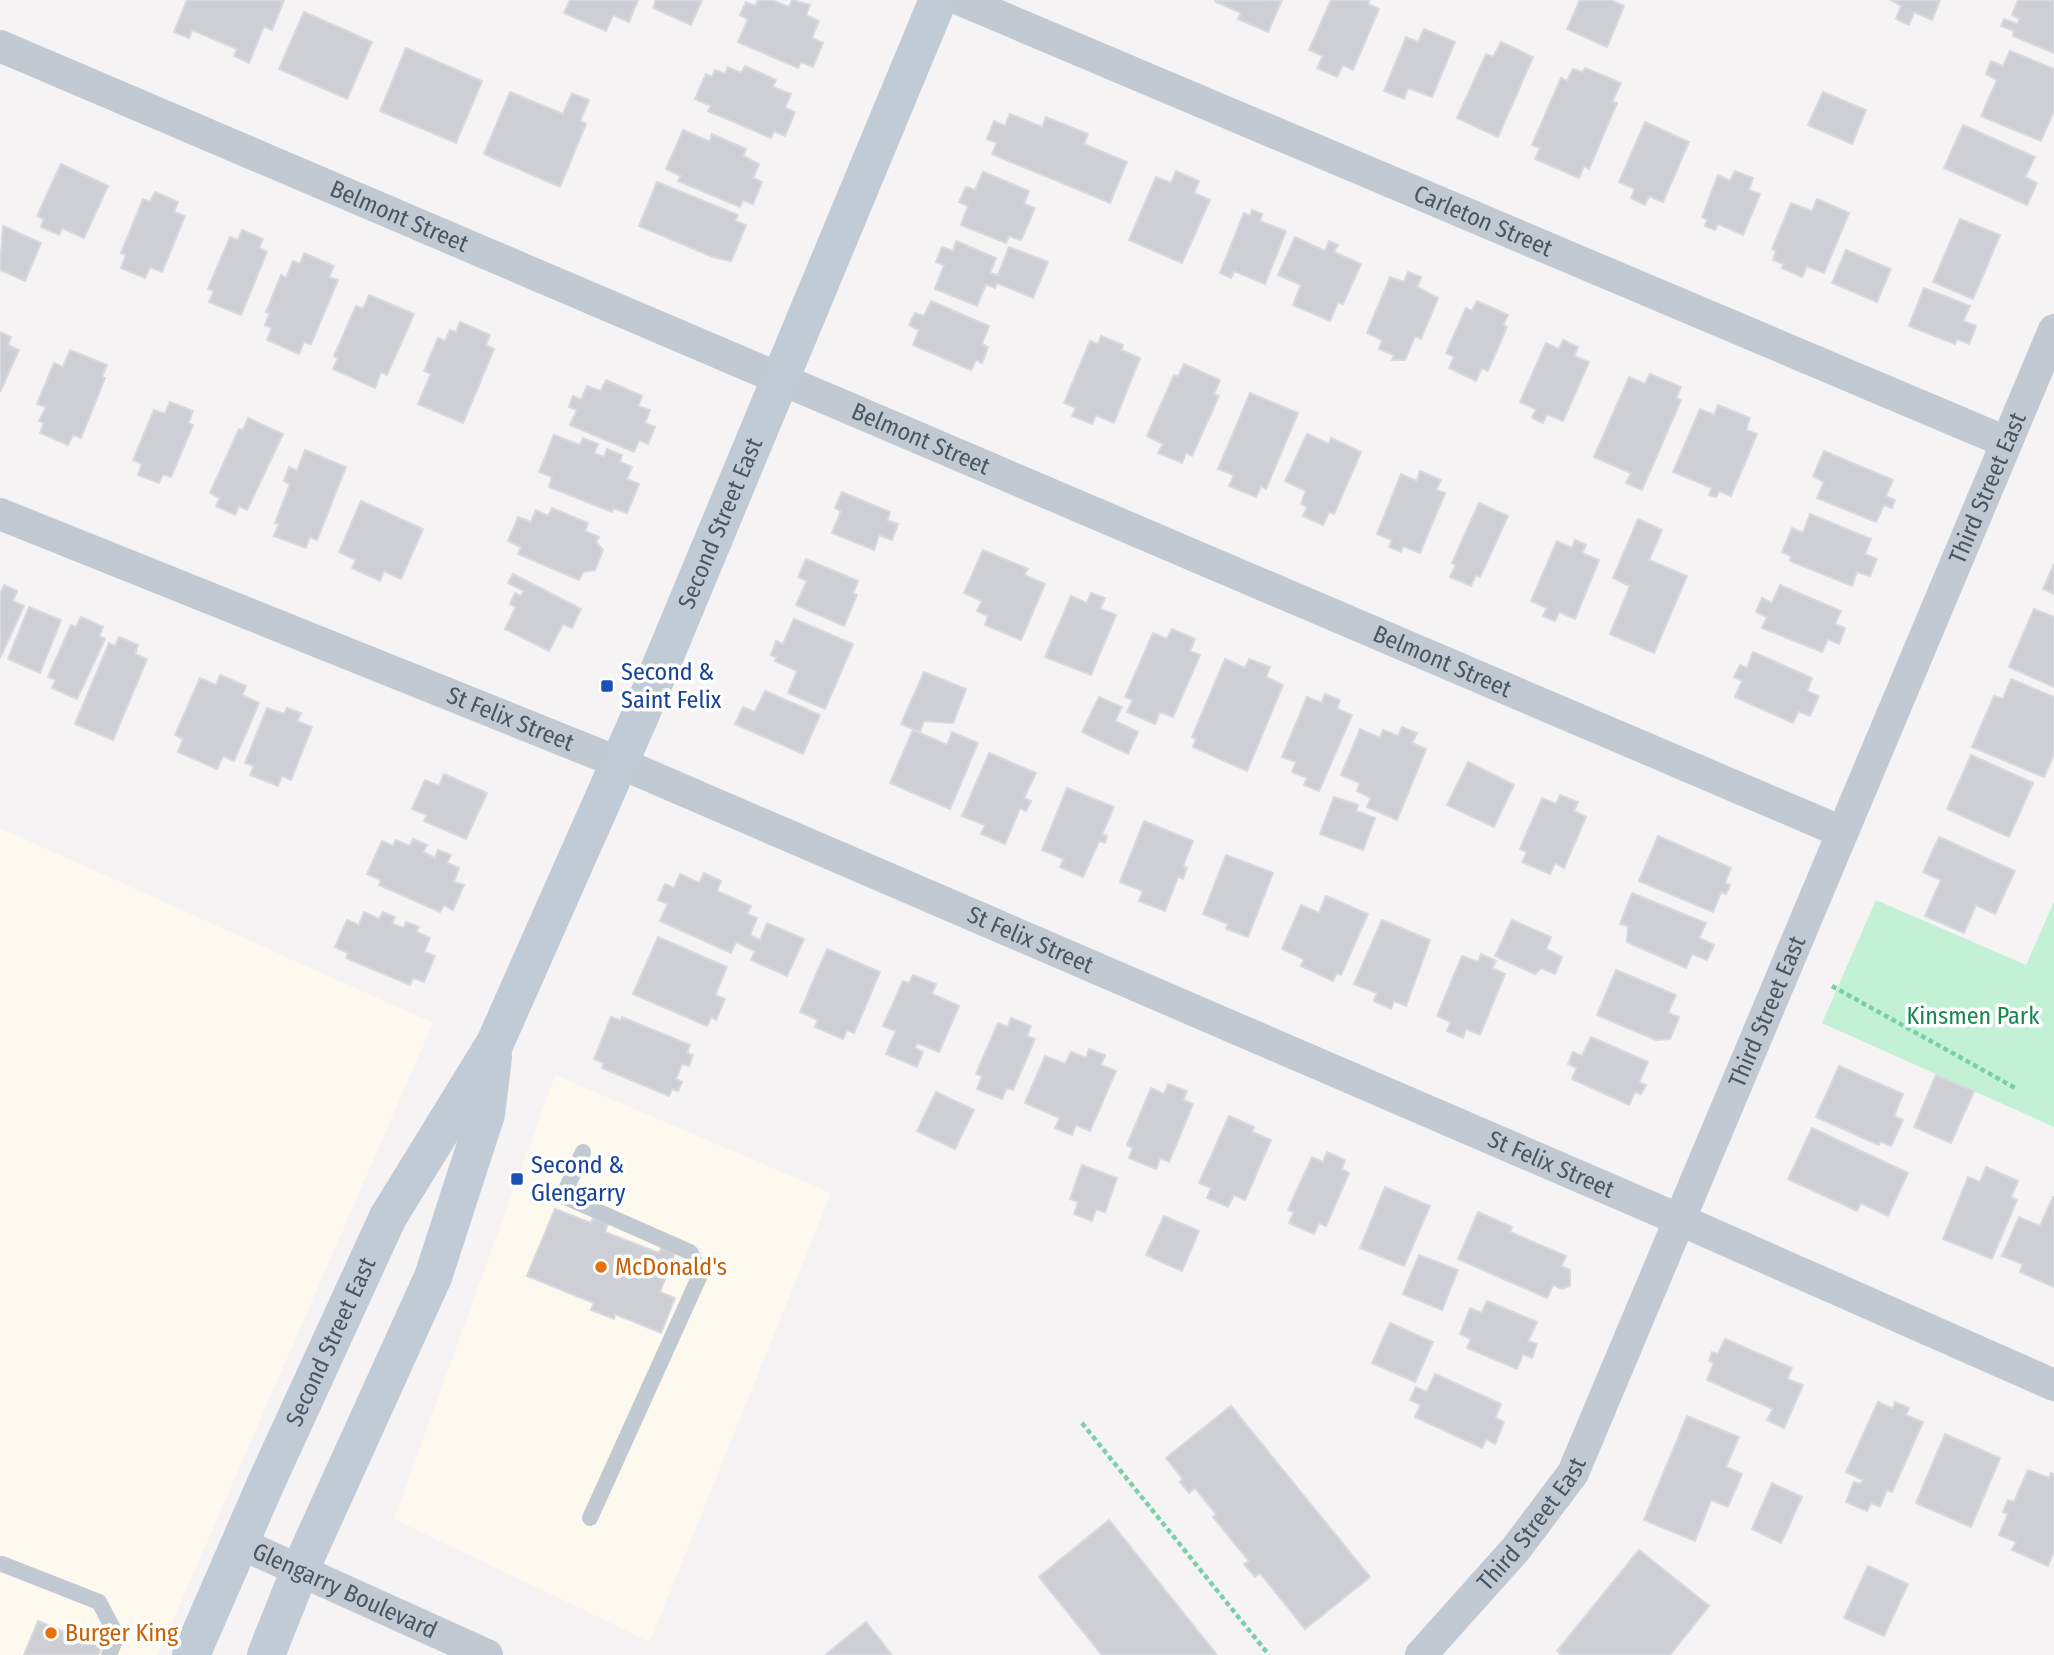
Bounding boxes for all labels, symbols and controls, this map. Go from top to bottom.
street label: Belmont Street [326,174,473,258]
street label: Carleton Street [1410,179,1557,263]
street label: Belmont Street [847,397,994,481]
street label: Third Street East [1943,408,2032,568]
street label: Second Street East [672,433,768,613]
street label: Belmont Street [1369,620,1516,703]
place label: Second & Saint Felix [621,658,722,714]
marker: Second & Saint Felix [599,678,615,694]
street label: St Felix Street [443,681,578,757]
street label: St Felix Street [963,900,1098,979]
street label: Third Street East [1723,932,1811,1091]
park label: Kinsmen Park [1907,1002,2040,1030]
street label: St Felix Street [1484,1125,1619,1204]
place label: Second & Glengarry [531,1151,626,1207]
marker: Second & Glengarry [509,1171,525,1187]
street label: Second Street East [280,1253,382,1431]
place label: McDonald's [615,1253,727,1281]
marker: McDonald's [593,1259,609,1275]
street label: Third Street East [1471,1453,1592,1596]
street label: Glengarry Boulevard [248,1537,441,1645]
place label: Burger King [65,1619,179,1647]
marker: Burger King [43,1625,59,1641]

